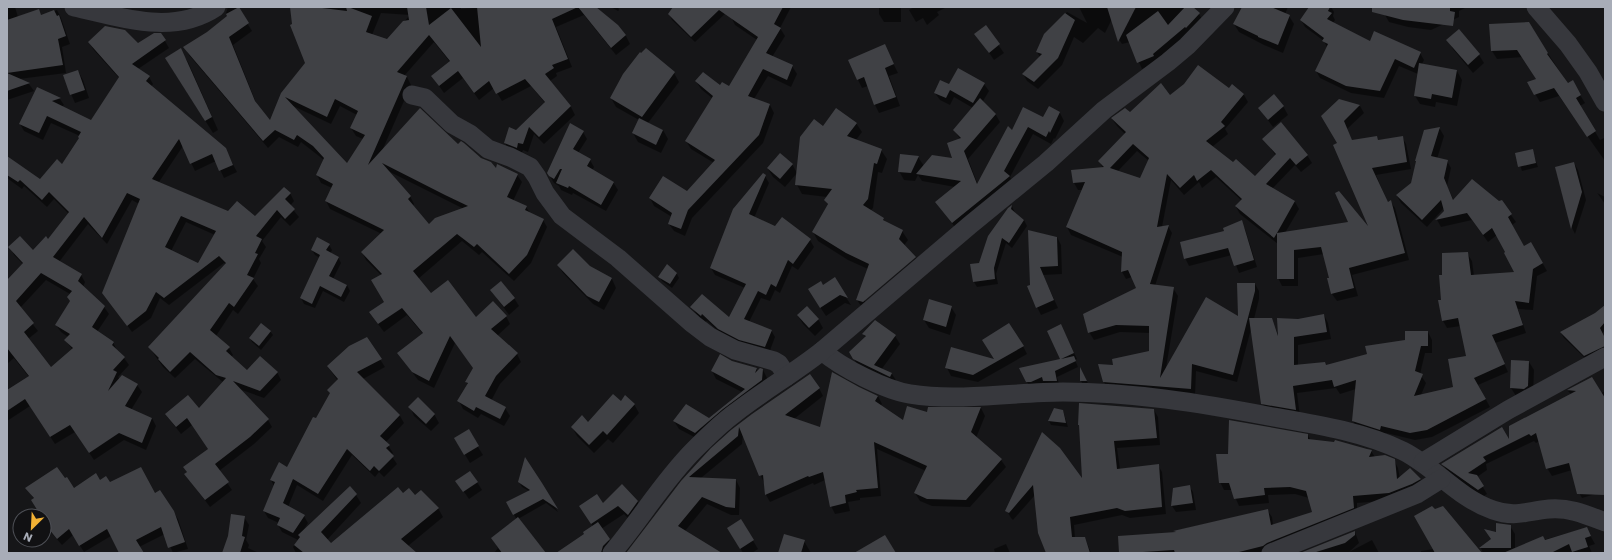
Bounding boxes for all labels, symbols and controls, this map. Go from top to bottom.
north arrow [12,508,52,548]
text: N [21,528,35,546]

